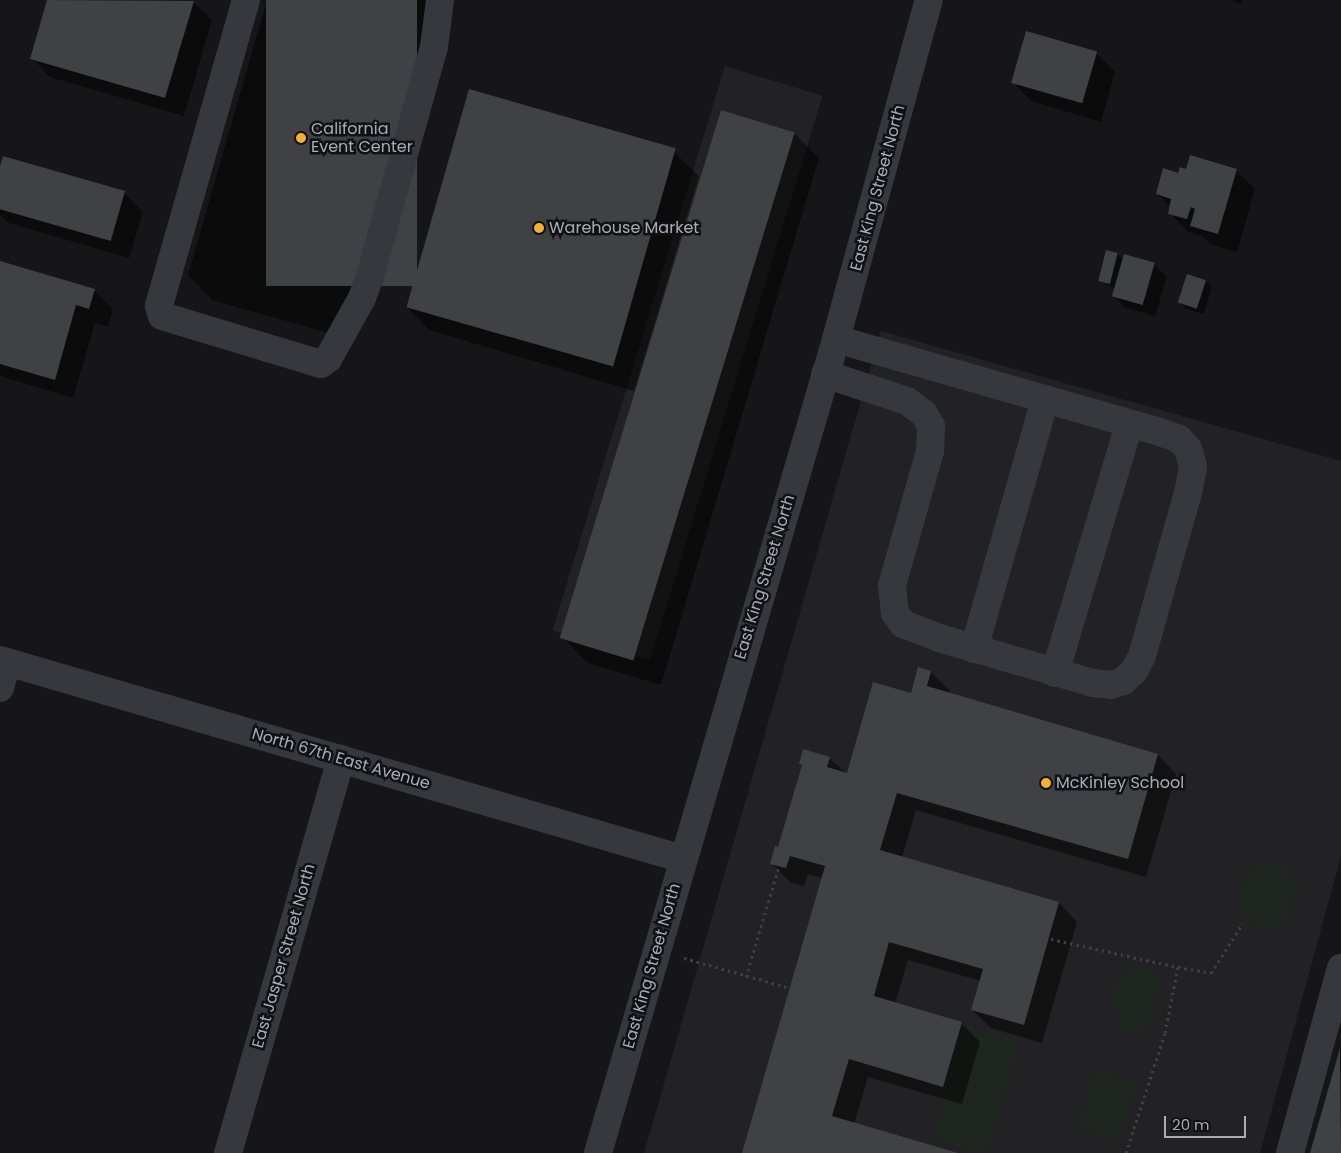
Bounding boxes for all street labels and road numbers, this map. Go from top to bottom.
street label: East King Street North [847,103,909,273]
street label: East King Street North [731,492,799,662]
street label: North 67th East Avenue [250,724,432,794]
street label: East Jasper Street North [248,862,320,1050]
street label: East King Street North [619,881,685,1051]

